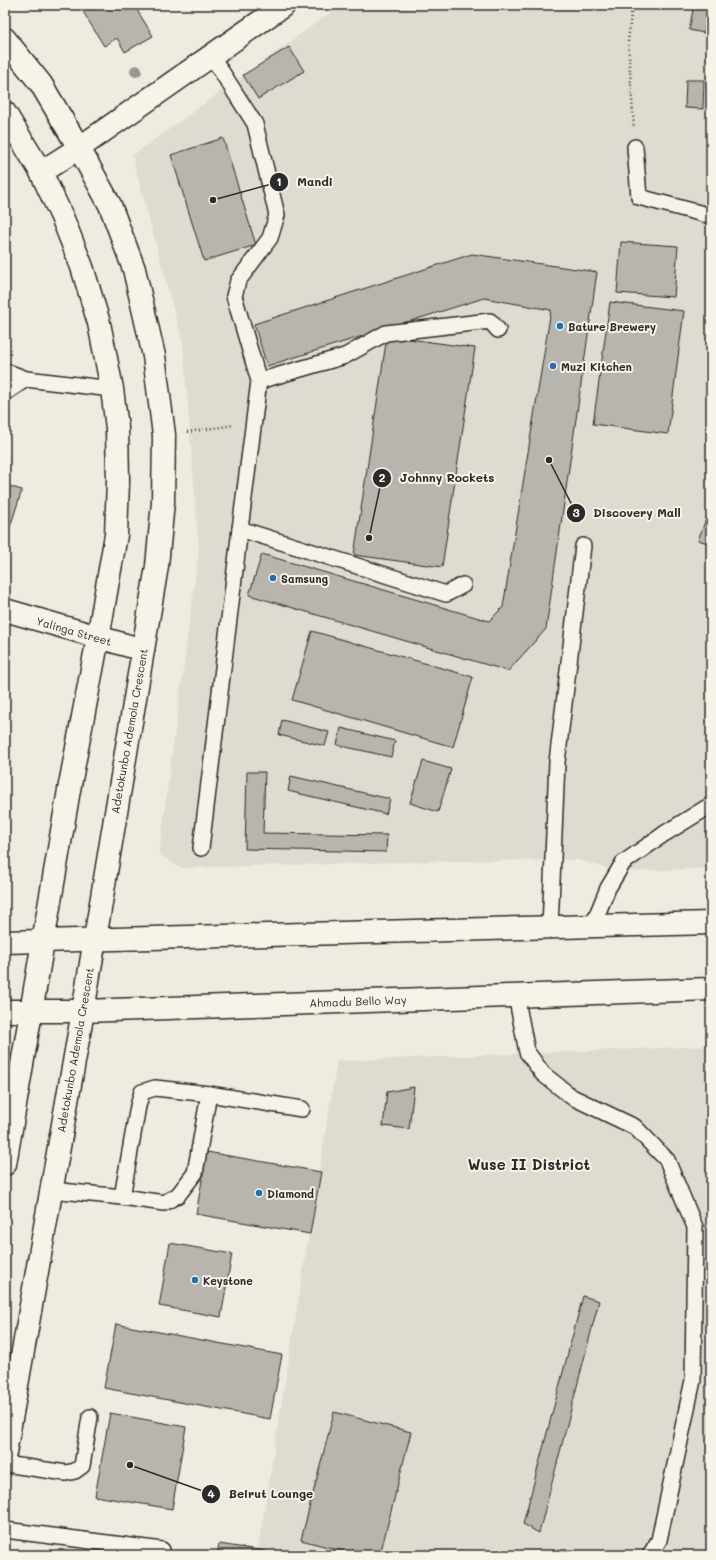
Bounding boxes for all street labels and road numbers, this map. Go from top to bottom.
street label: Yalinga Street [34,613,114,649]
street label: Adetokunbo Ademola Crescent [107,647,151,815]
street label: Adetokunbo Ademola Crescent [53,966,97,1134]
street label: Ahmadu Bello Way [309,992,407,1010]

